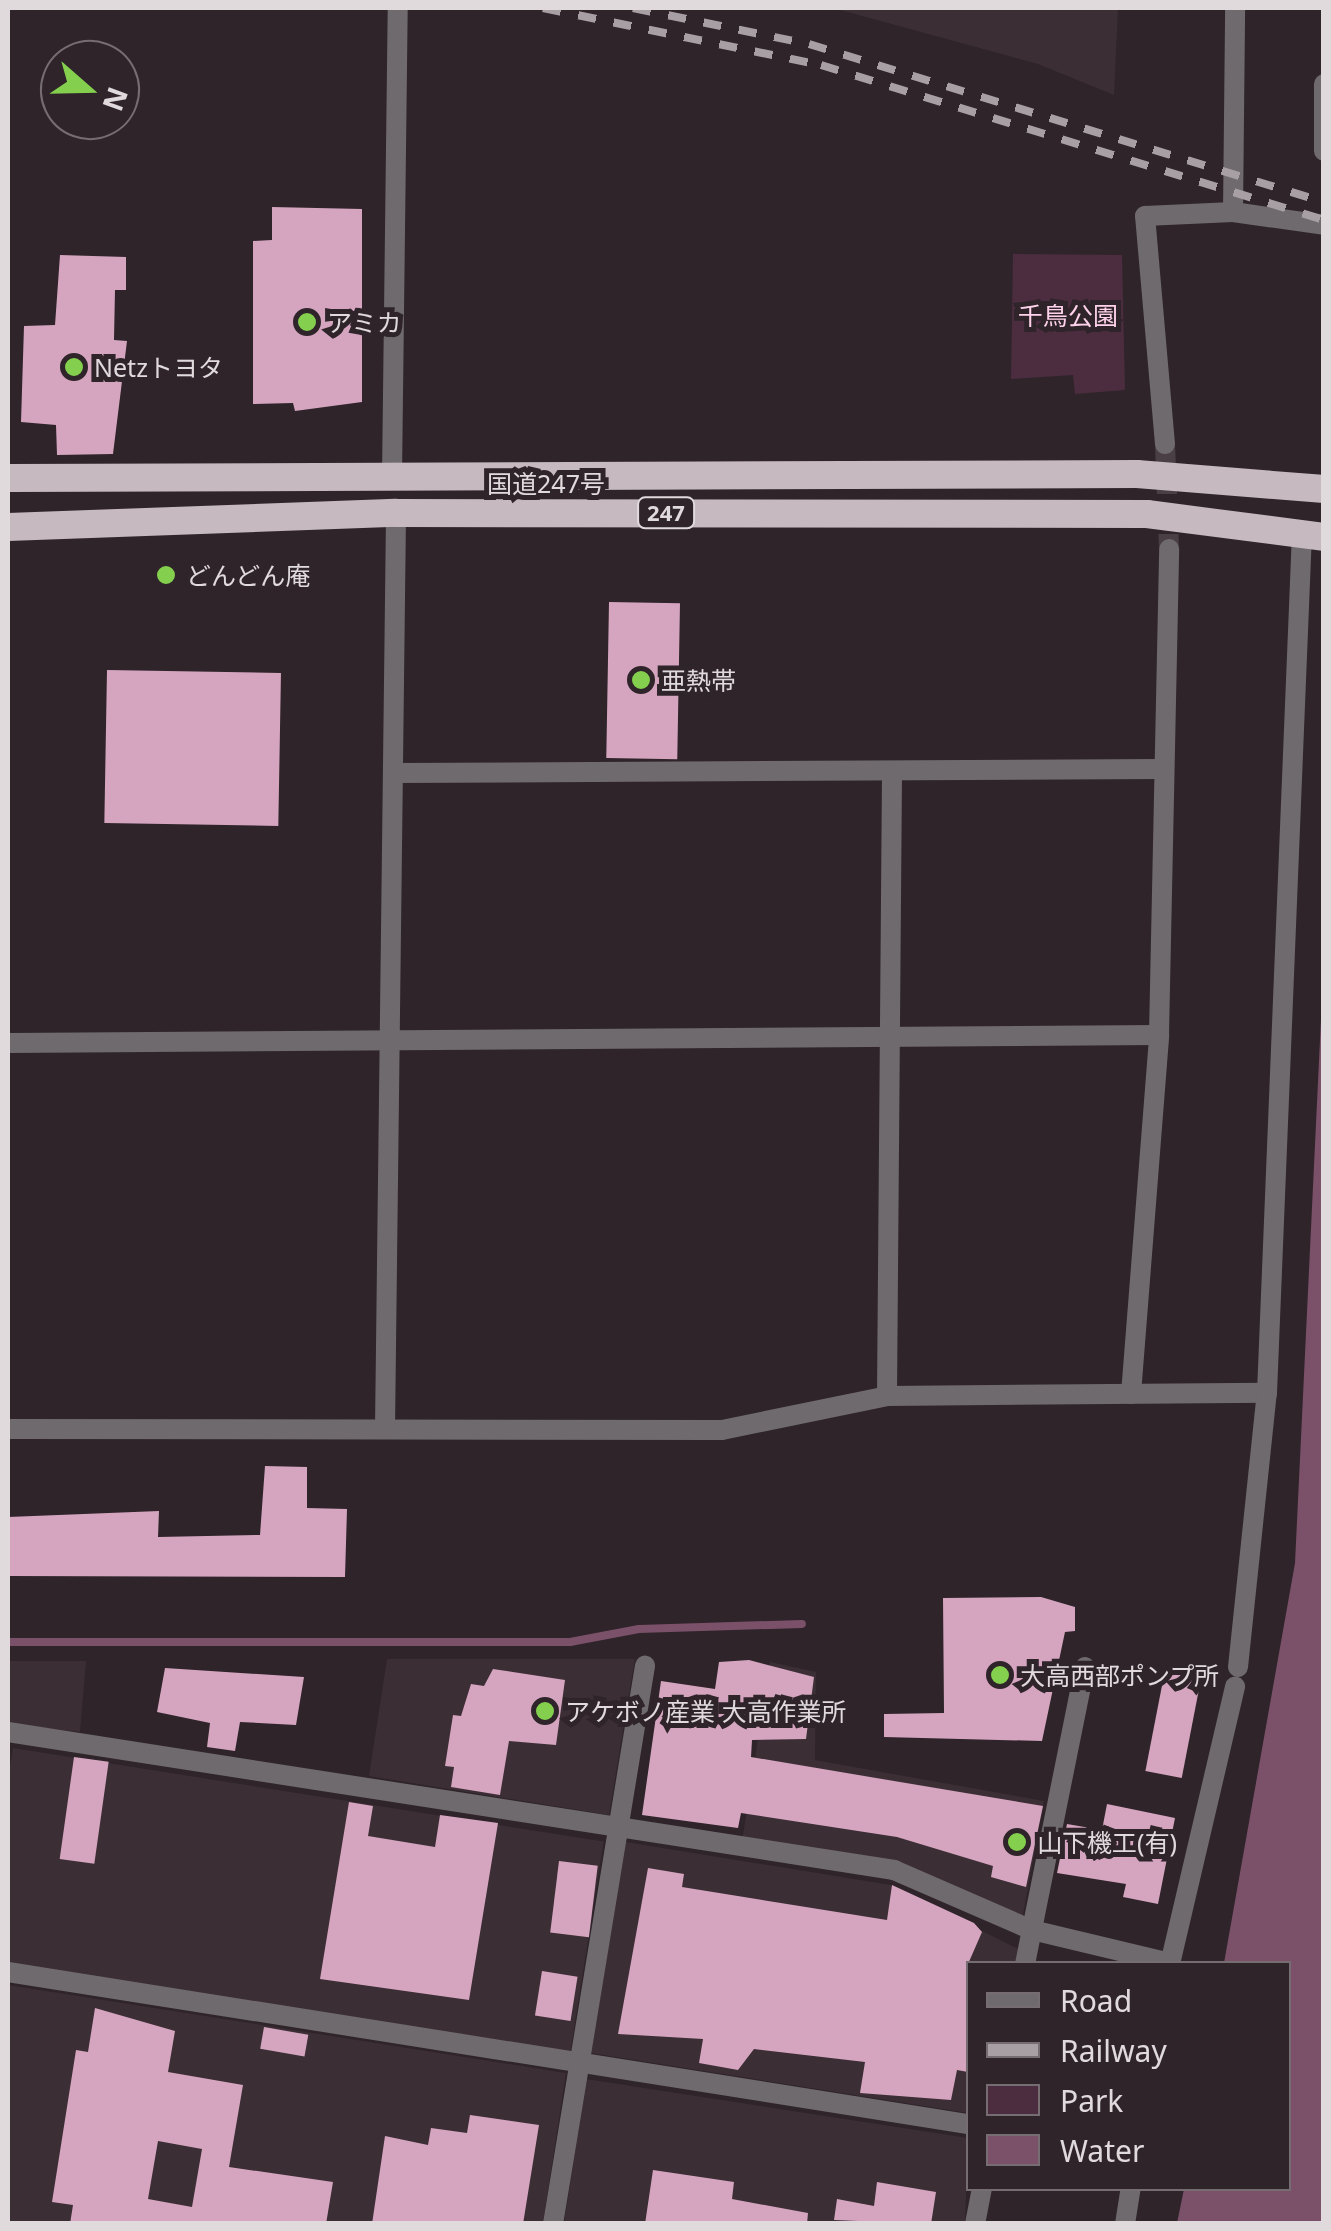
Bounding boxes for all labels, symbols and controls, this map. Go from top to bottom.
north arrow [40,40,140,140]
text: N [95,82,138,117]
park label: 千鳥公園 [1018,300,1118,330]
place label: アミカ [327,307,402,337]
marker: アミカ [296,311,318,333]
place label: Netzトヨタ [94,352,223,382]
marker: Netzトヨタ [63,356,85,378]
street label: 国道247号 [487,468,605,498]
road number: 247 [636,496,696,530]
place label: どんどん庵 [186,560,311,590]
marker: どんどん庵 [155,564,177,586]
place label: 亜熱帯 [661,665,736,695]
marker: 亜熱帯 [630,669,652,691]
place label: 大高西部ポンプ所 [1020,1660,1220,1690]
marker: 大高西部ポンプ所 [989,1664,1011,1686]
place label: アケボノ産業 大高作業所 [565,1696,846,1726]
marker: アケボノ産業 大高作業所 [534,1700,556,1722]
place label: 山下機工(有) [1037,1827,1177,1857]
marker: 山下機工(有) [1006,1831,1028,1853]
legend [966,1961,1291,2191]
text: Road [1060,1980,1132,2021]
text: Railway [1060,2030,1167,2071]
text: Park [1060,2080,1123,2121]
text: Water [1060,2130,1144,2171]

